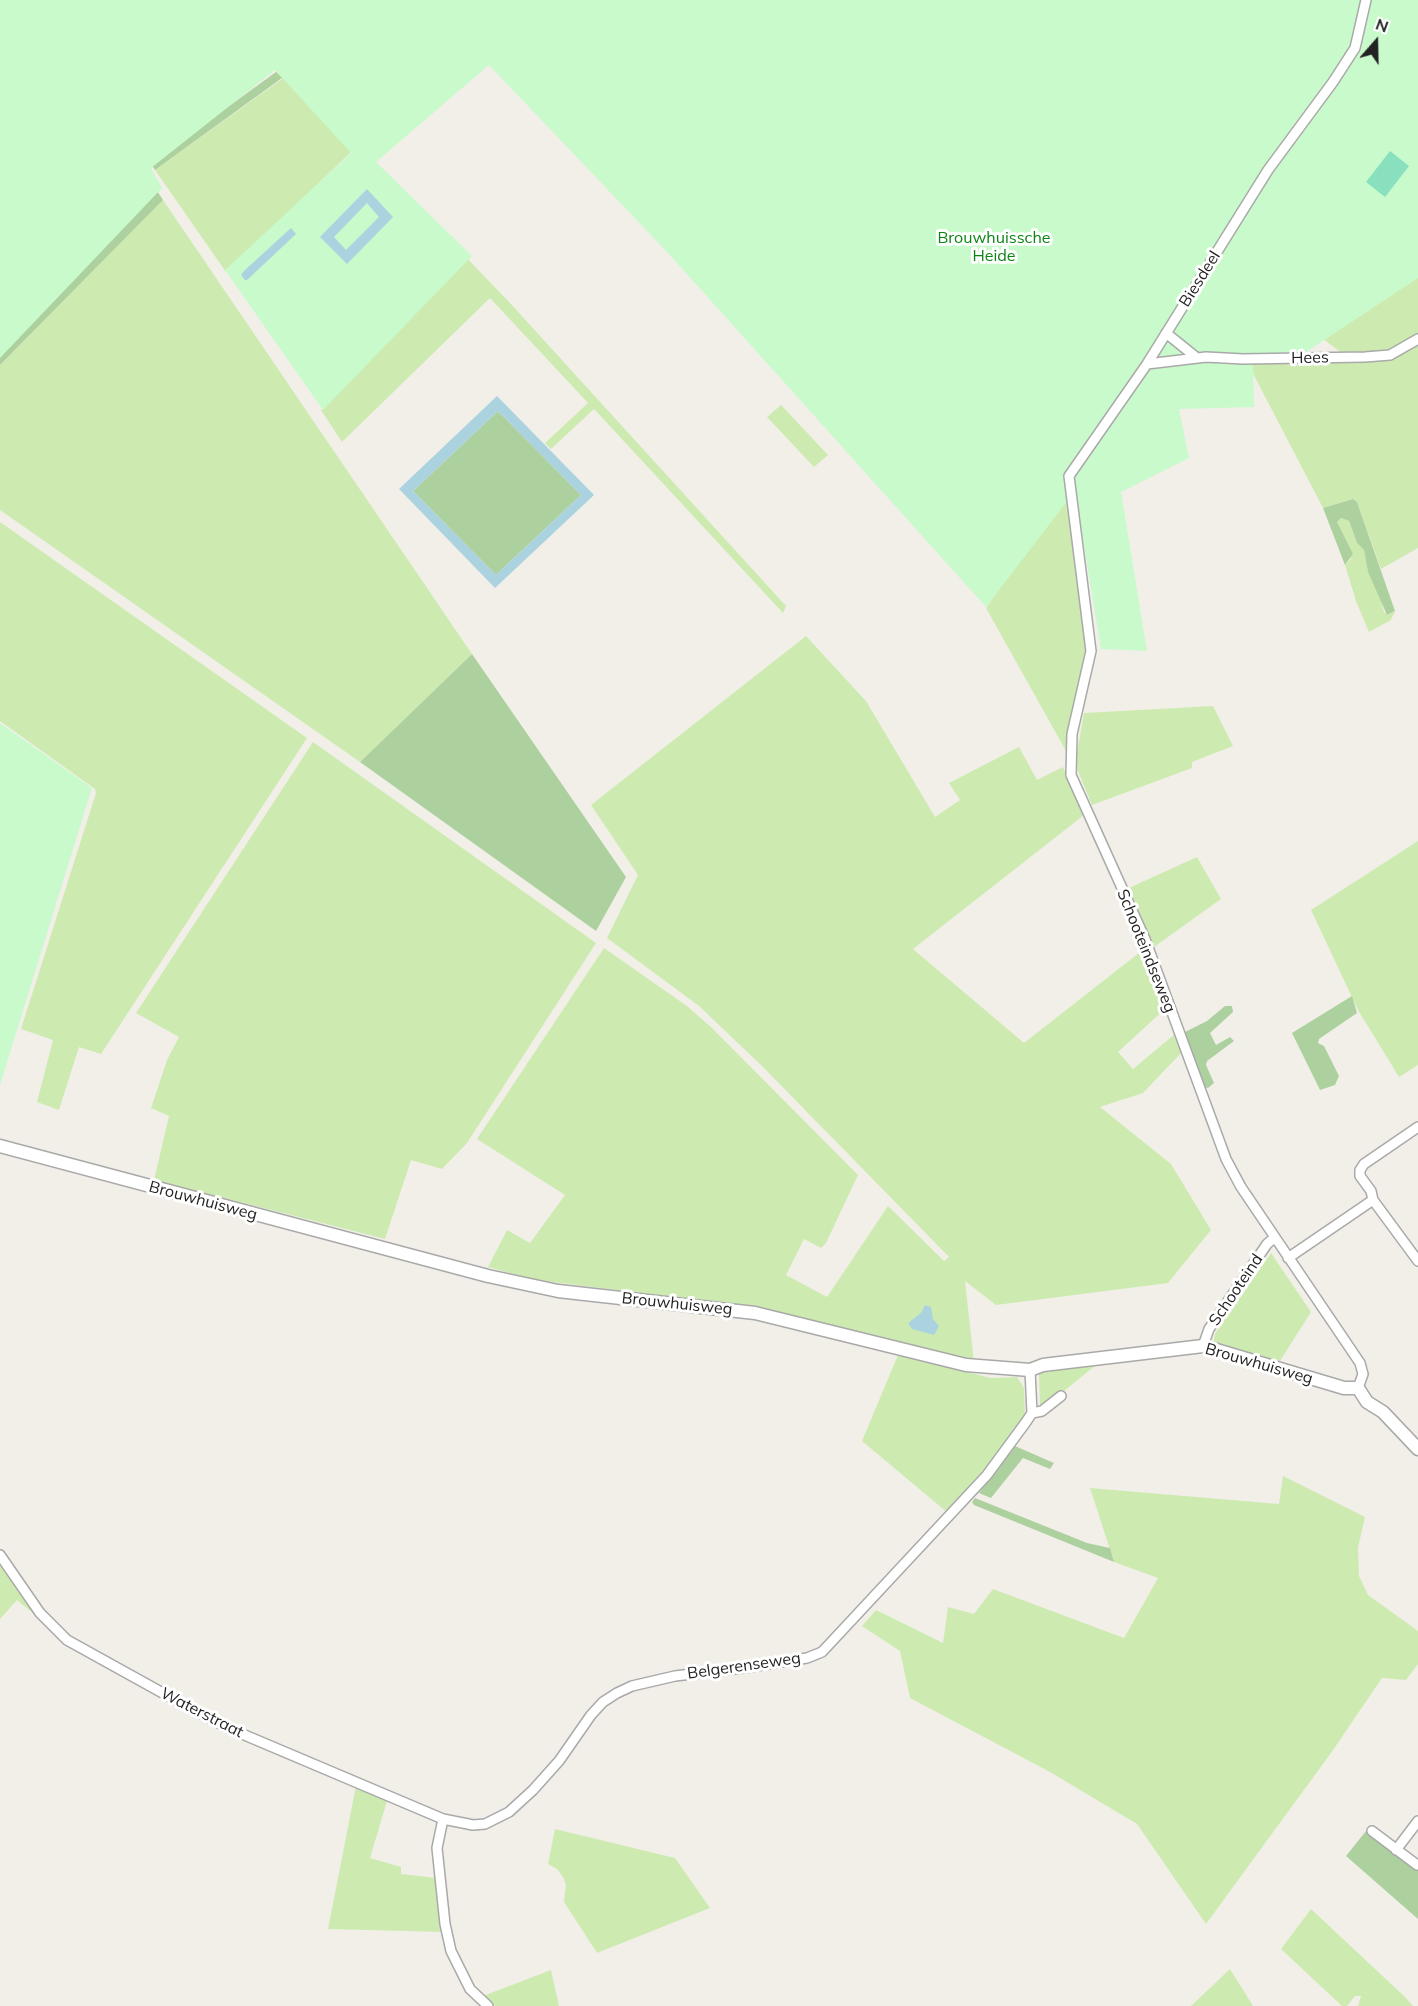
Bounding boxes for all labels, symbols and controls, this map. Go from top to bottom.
north arrow [1346,12,1406,72]
text: N [1373,14,1391,37]
park label: Brouwhuissche Heide [937,228,1051,266]
street label: Biesdeel [1175,248,1225,310]
street label: Hees [1291,348,1329,368]
street label: Schooteindseweg [1113,887,1179,1015]
street label: Brouwhuisweg [147,1177,259,1225]
street label: Schooteind [1205,1250,1267,1330]
street label: Brouwhuisweg [621,1289,733,1319]
street label: Brouwhuisweg [1203,1339,1315,1389]
street label: Belgerenseweg [686,1649,802,1683]
street label: Waterstraat [157,1684,247,1742]

